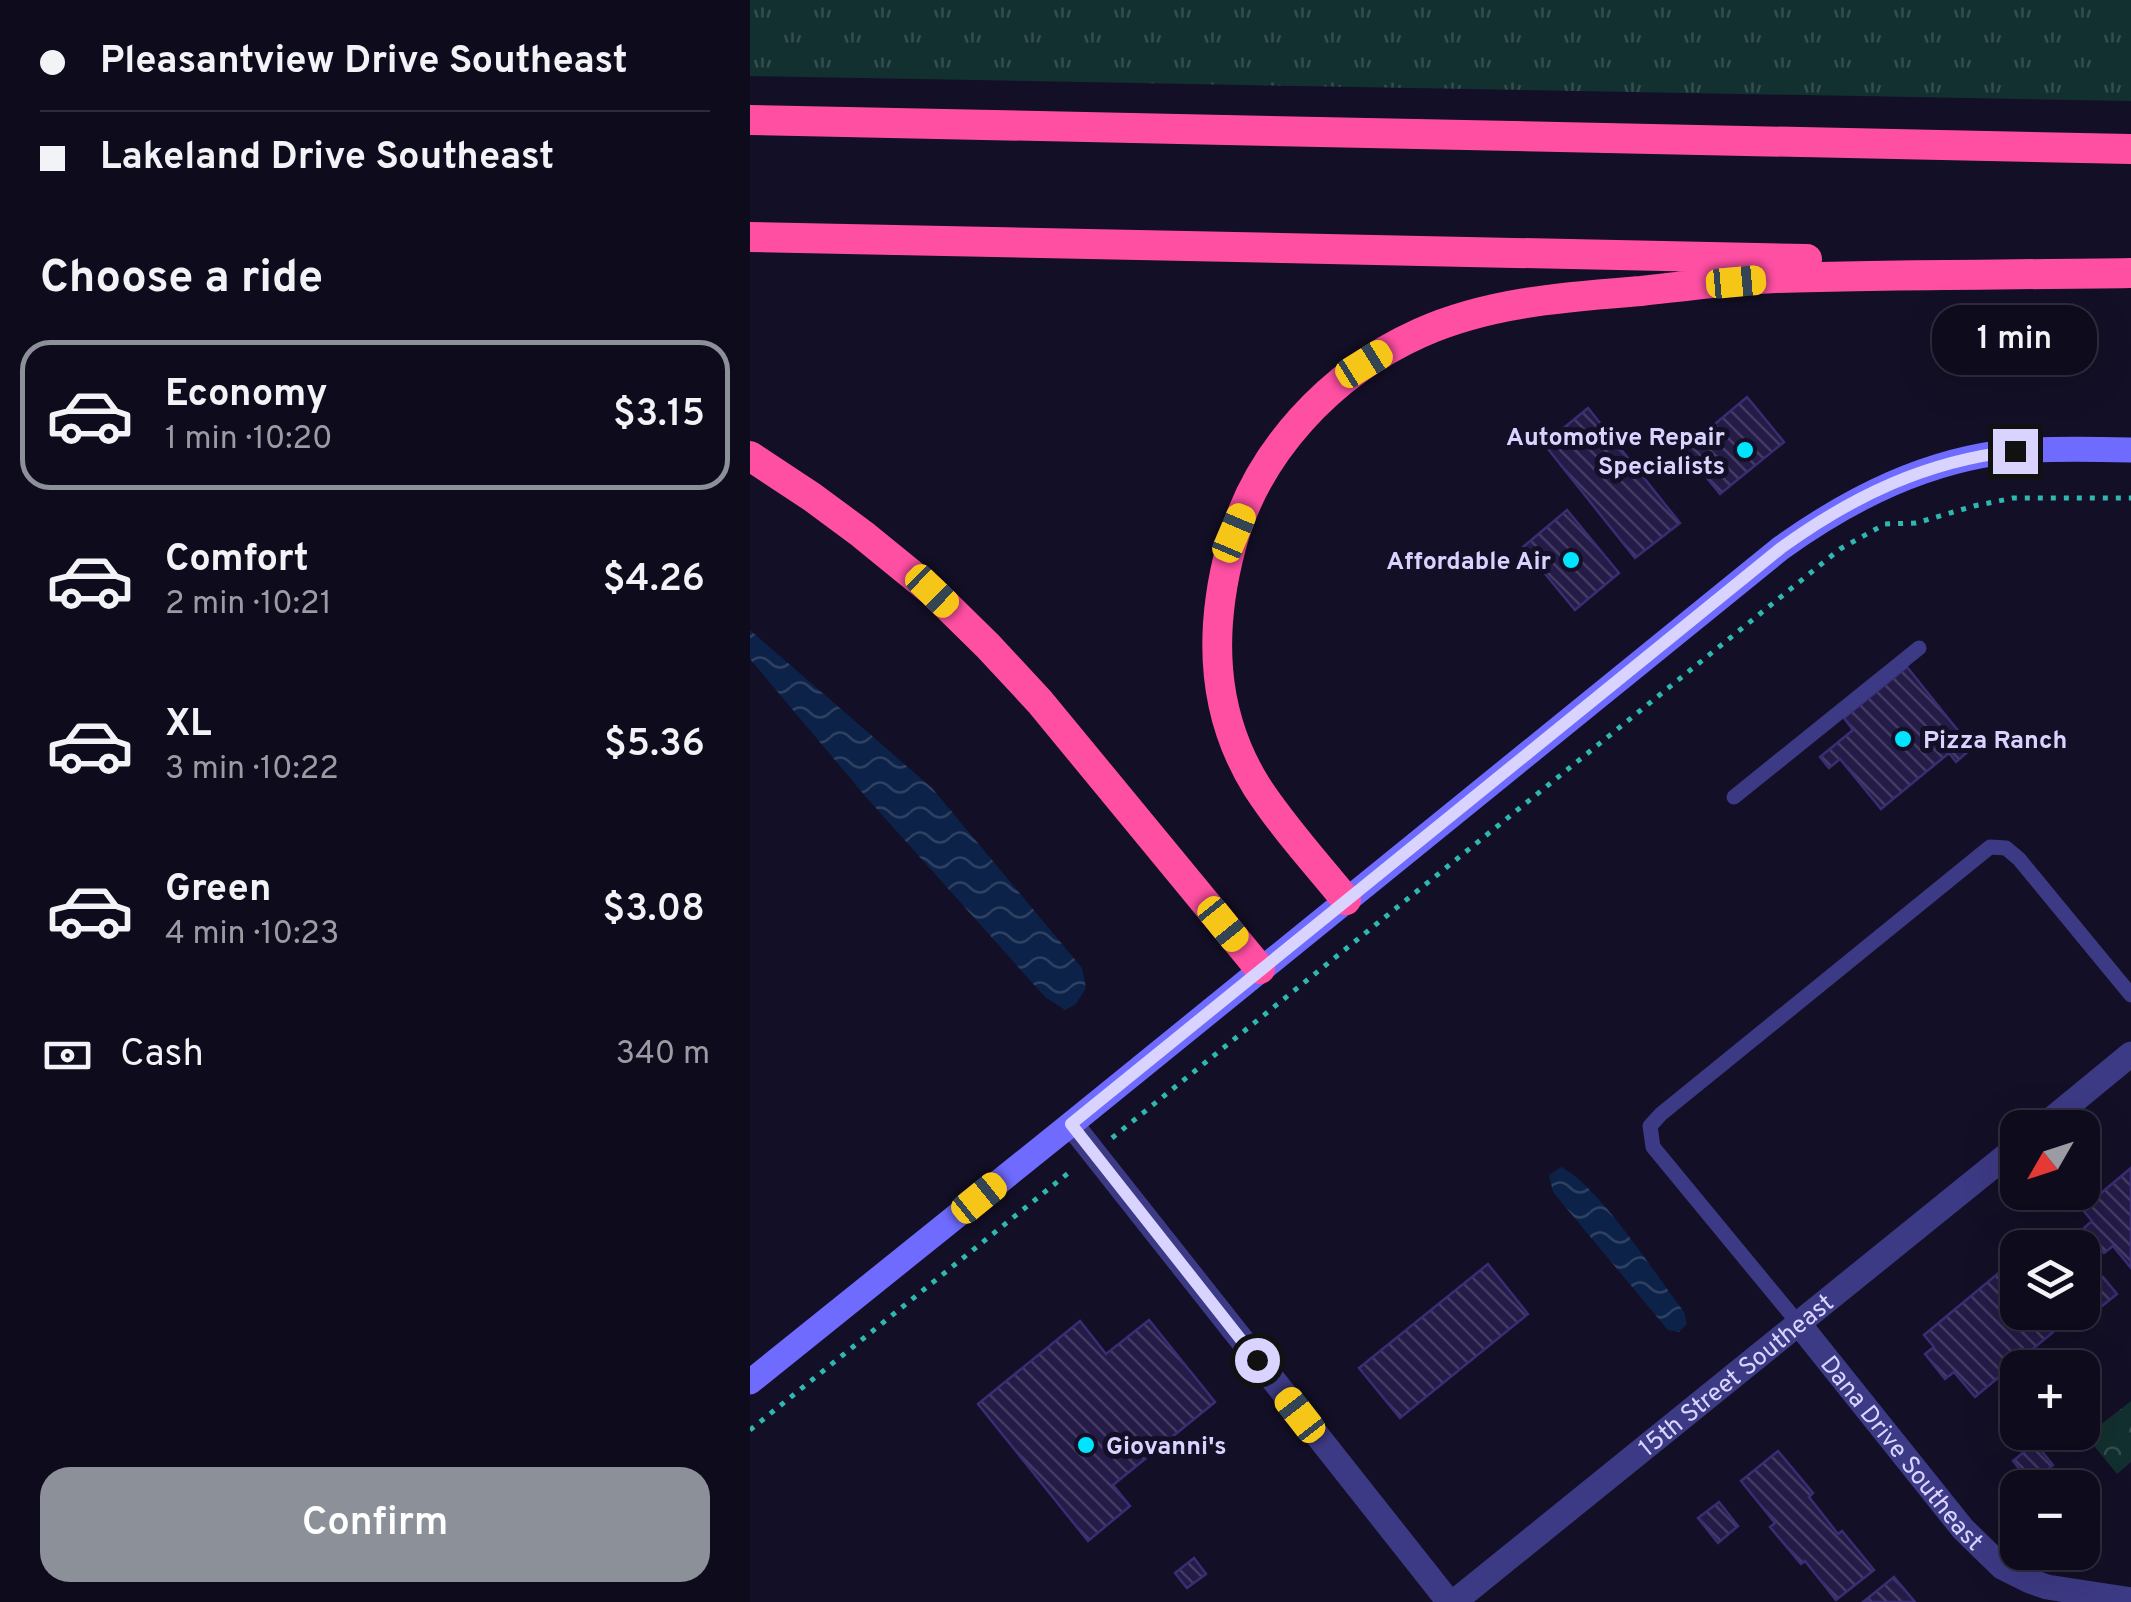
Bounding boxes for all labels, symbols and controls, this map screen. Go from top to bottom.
text: Pleasantview Drive Southeast [100,38,628,87]
text: Lakeland Drive Southeast [100,134,554,183]
text: Choose a ride [40,251,323,308]
car [1705,264,1767,300]
callout: 1 min [1932,306,2098,376]
text: 1 min [1977,320,2052,360]
car [1331,335,1397,393]
icon: car [45,370,135,460]
text: Economy [165,371,327,420]
text: $3.15 [613,391,705,440]
text: 1 min · 10:20 [165,420,333,460]
place label: Automotive Repair Specialists [1506,423,1726,484]
route end [1993,429,2038,474]
marker: Automotive Repair Specialists [1734,439,1756,461]
car [1208,500,1260,566]
icon: car [45,535,135,625]
text: Comfort [165,536,309,585]
place label: Affordable Air [1386,547,1552,579]
marker: Affordable Air [1560,549,1582,571]
text: $4.26 [603,556,705,605]
car [900,559,964,623]
text: 2 min · 10:21 [165,585,332,625]
icon: car [45,700,135,790]
text: XL [165,701,212,750]
text: $5.36 [604,721,705,770]
place label: Pizza Ranch [1923,726,2067,758]
marker: Pizza Ranch [1892,728,1914,750]
text: 3 min · 10:22 [165,750,339,790]
icon: car [45,865,135,955]
text: Green [165,866,271,915]
text: $3.08 [603,886,705,935]
car [1192,891,1254,957]
text: 4 min · 10:23 [165,915,339,955]
icon: cash [40,1028,95,1083]
text: Cash [120,1031,204,1080]
text: 340 m [616,1035,710,1075]
north arrow [2000,1110,2100,1210]
map controls [2000,1110,2100,1570]
car [946,1167,1012,1229]
button: layers [2000,1230,2100,1330]
street label: 15th Street Southeast [1633,1288,1842,1465]
route start [1235,1338,1280,1383]
street label: Dana Drive Southeast [1812,1350,1989,1559]
button: + [2000,1350,2100,1450]
car [1270,1382,1330,1448]
place label: Giovanni's [1106,1432,1227,1464]
marker: Giovanni's [1075,1434,1097,1456]
button: Confirm [40,1467,710,1582]
button: − [2000,1470,2100,1570]

